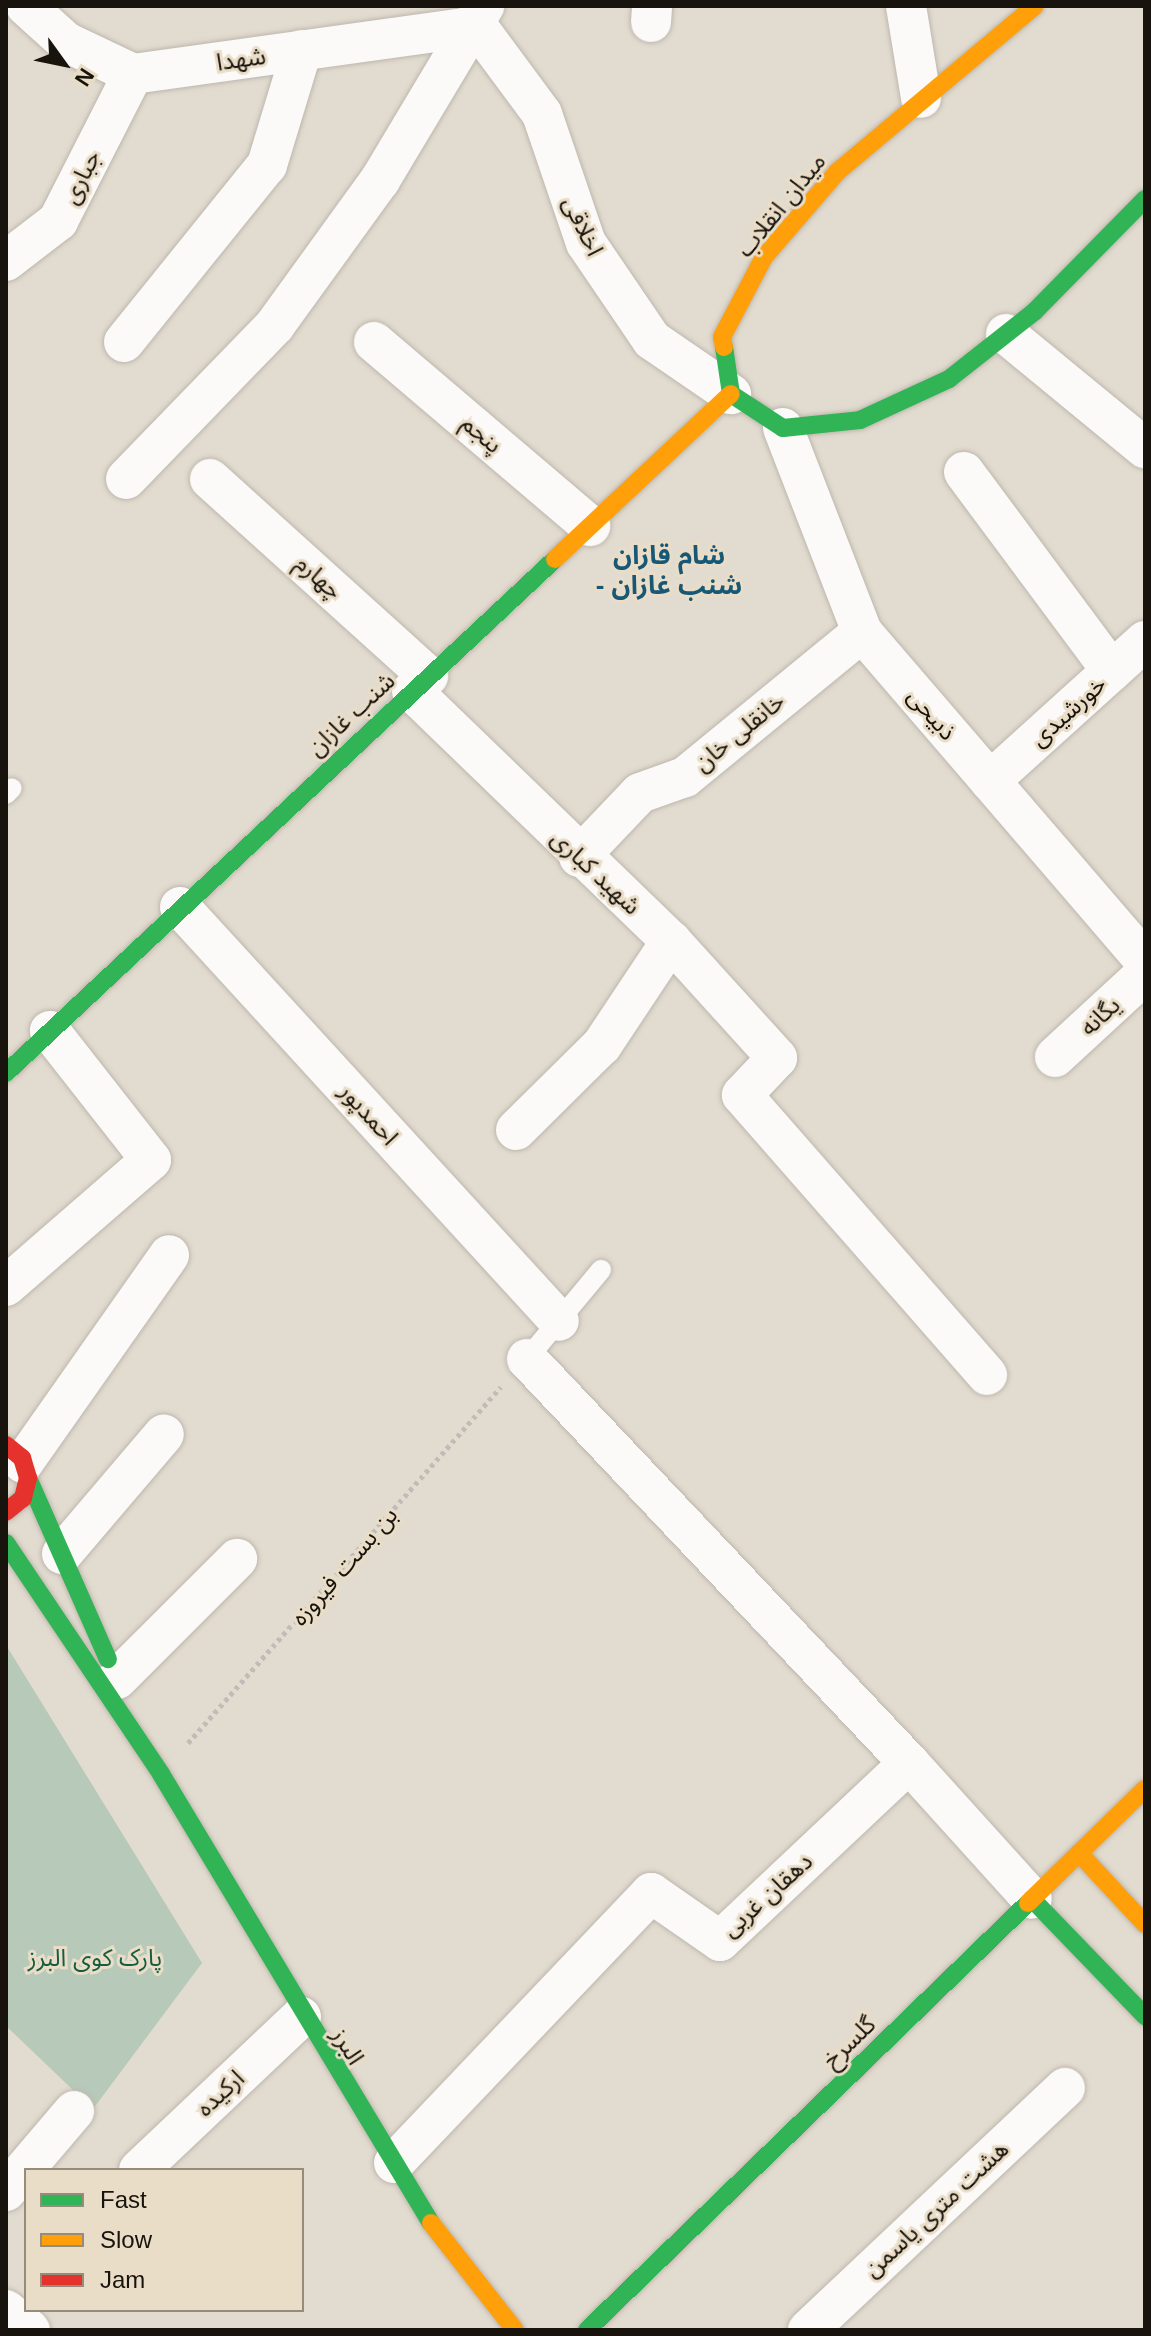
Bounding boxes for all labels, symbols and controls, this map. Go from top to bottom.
north arrow [24,24,104,104]
street label: شهدا [215,41,267,77]
text: N [70,64,99,91]
street label: جباری [55,145,107,209]
street label: میدان انقلاب [730,147,832,263]
street label: اخلاقی [556,192,610,260]
street label: پنجم [456,409,508,459]
district label: شام قازان - شنب غازان [596,540,742,602]
street label: چهارم [290,549,348,605]
street label: شنب غازان [301,666,401,762]
street label: خورشیدی [1024,669,1112,753]
street label: ذبیحی [902,682,962,746]
street label: خانقلی خان [688,687,790,777]
street label: شهید کباری [545,823,647,921]
street label: یگانه [1074,990,1126,1042]
street label: احمدپور [334,1077,404,1151]
street label: بن بست فیروزه [285,1501,403,1631]
street label: دهقان غربی [716,1847,818,1943]
park label: پارک کوی البرز [28,1944,162,1972]
street label: گلسرخ [817,2010,881,2074]
street label: البرز [326,2022,370,2070]
street label: ارکیده [190,2064,250,2122]
street label: هشت متری یاسمن [858,2135,1014,2283]
legend [24,2168,304,2312]
text: Fast [100,2186,147,2213]
text: Slow [100,2226,152,2253]
text: Jam [100,2266,145,2293]

